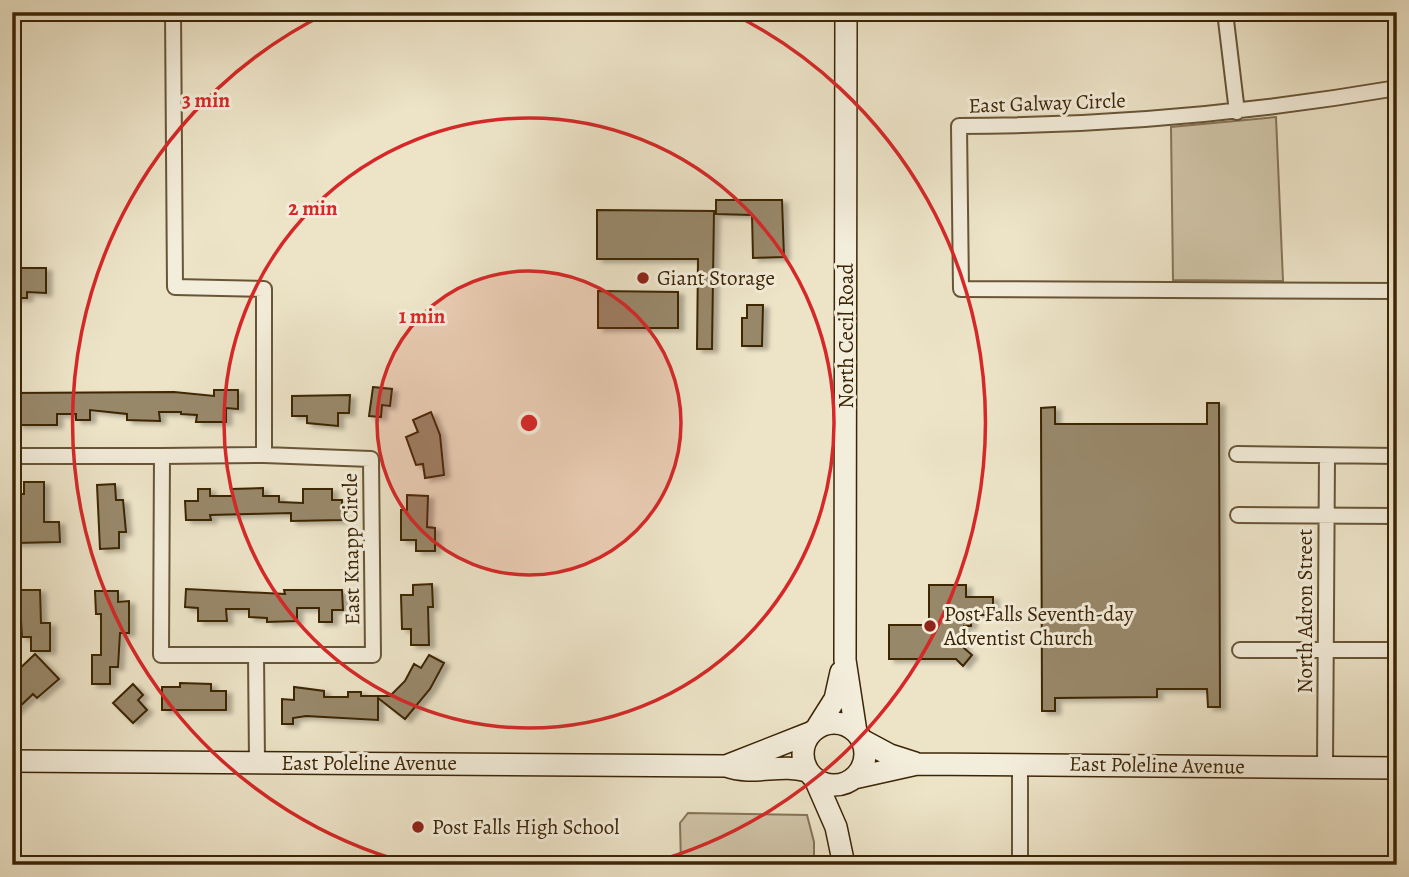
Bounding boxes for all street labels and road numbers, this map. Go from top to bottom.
street label: East Galway Circle [968,86,1126,120]
street label: North Cecil Road [832,263,860,409]
street label: East Knapp Circle [336,473,366,625]
street label: North Adron Street [1291,529,1319,693]
street label: East Poleline Avenue [281,749,457,777]
street label: East Poleline Avenue [1069,749,1245,781]

